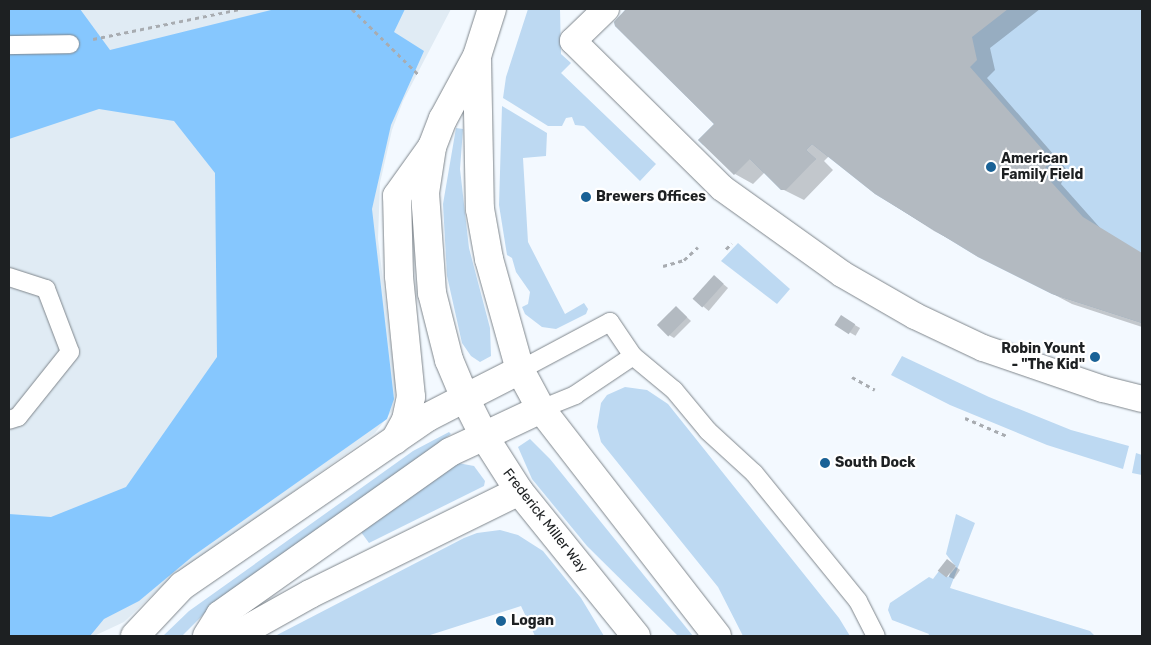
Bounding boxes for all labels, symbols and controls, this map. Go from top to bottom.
place label: American Family Field [1001,151,1084,184]
marker: American Family Field [985,161,997,173]
place label: Brewers Offices [596,189,706,205]
marker: Brewers Offices [580,191,592,203]
place label: Robin Yount - "The Kid" [1001,341,1085,374]
marker: Robin Yount - "The Kid" [1089,351,1101,363]
place label: South Dock [835,455,915,471]
marker: South Dock [819,457,831,469]
street label: Frederick Miller Way [499,465,591,577]
place label: Logan [511,613,554,629]
marker: Logan [495,615,507,627]

